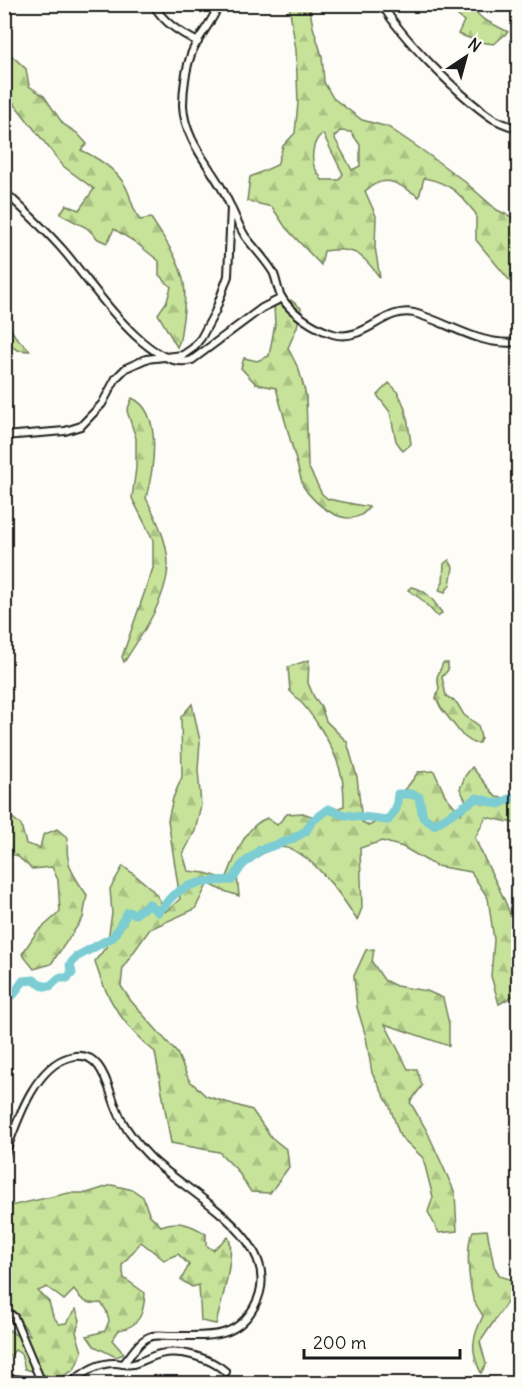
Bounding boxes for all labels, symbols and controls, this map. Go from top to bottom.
north arrow [436,27,496,87]
text: N [464,34,485,56]
scale bar [304,1322,460,1360]
text: 200 m [313,1331,367,1354]

